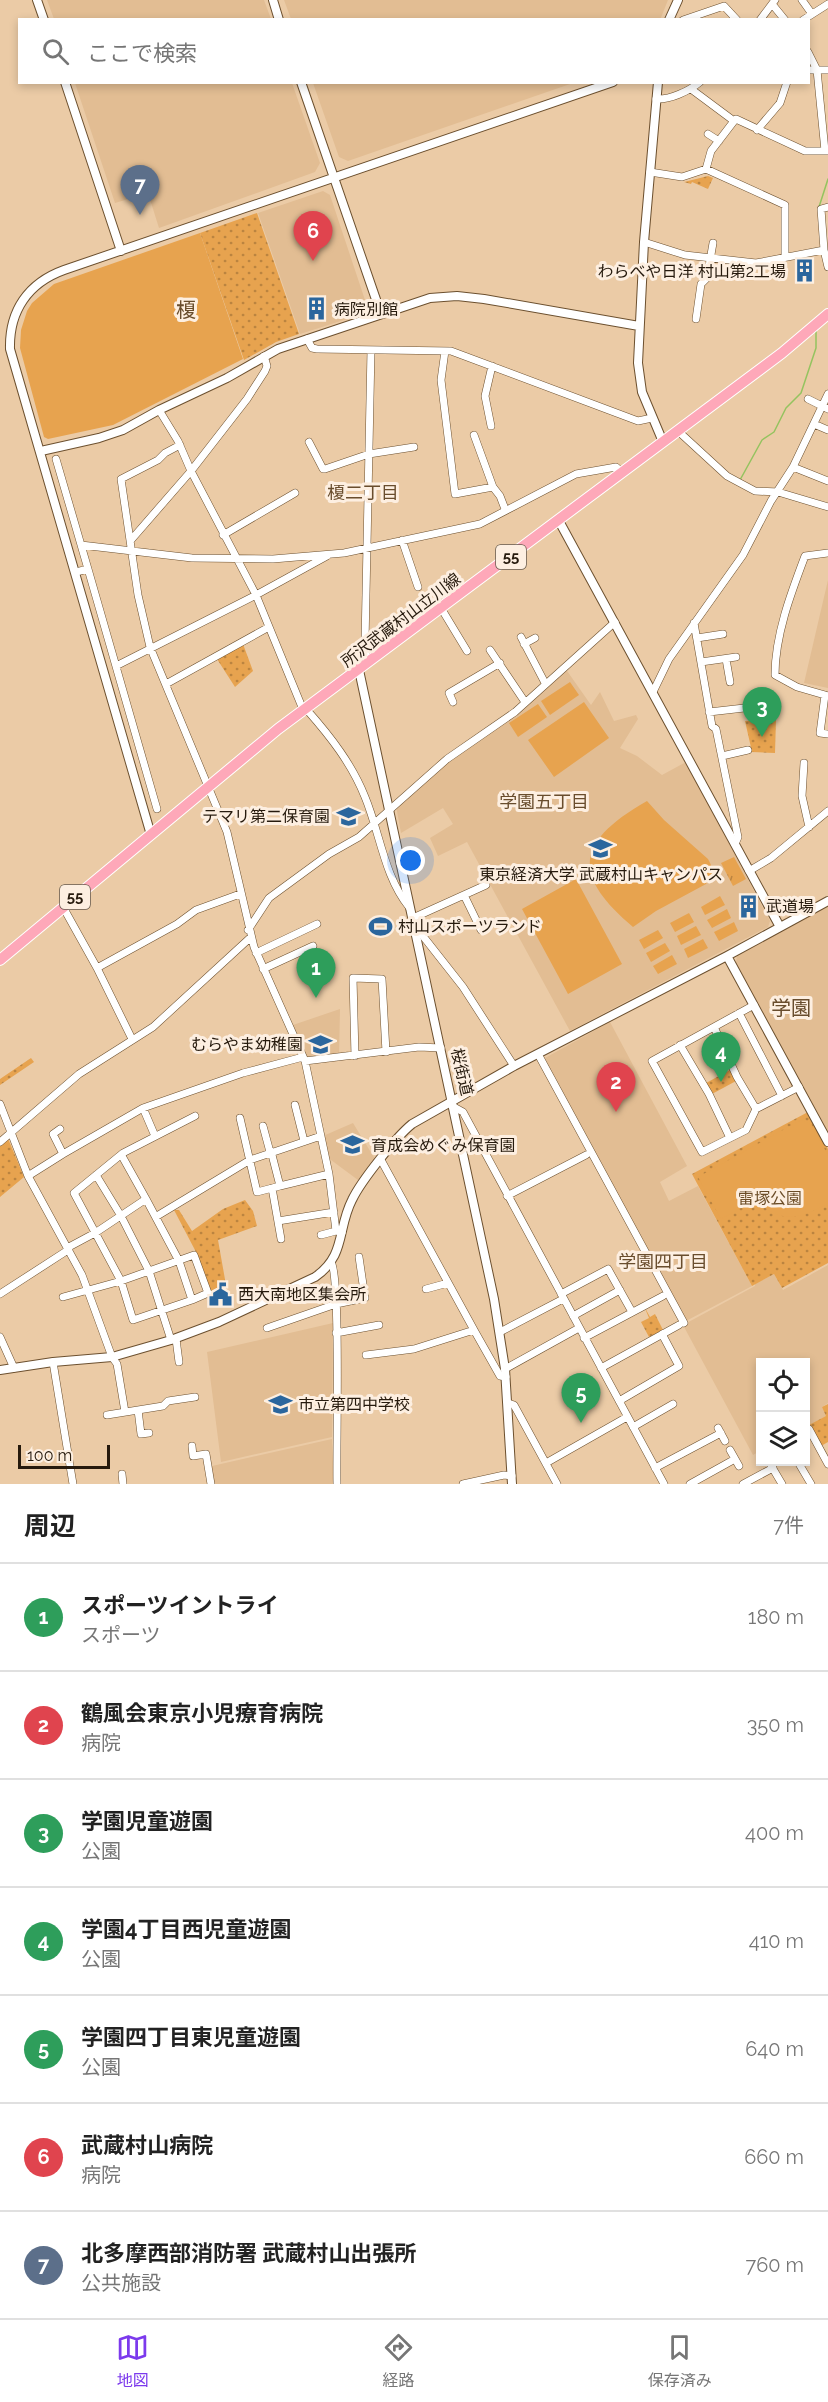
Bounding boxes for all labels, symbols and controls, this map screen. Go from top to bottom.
search box [18,18,810,84]
icon: search [39,35,72,68]
text: ここで検索 [87,40,197,66]
pin: 7 [120,166,160,215]
pin: 6 [294,212,332,261]
building icon: わらべや日洋 村山第2工場 [791,258,817,284]
place label: わらべや日洋 村山第2工場 [598,262,786,281]
building icon: 病院別館 [303,296,329,322]
district label: 榎 [176,298,196,322]
place label: 病院別館 [334,300,398,319]
district label: 榎二丁目 [327,482,399,503]
road number: 55 [496,545,526,569]
street label: 所沢武蔵村山立川線 [338,569,464,671]
pin: 3 [742,688,782,737]
district label: 学園五丁目 [499,791,589,812]
school or university icon: テマリ第二保育園 [335,803,361,829]
place label: テマリ第二保育園 [202,807,330,826]
school or university icon: 東京経済大学 武蔵村山キャンパス [588,836,614,862]
your location [396,846,425,875]
place label: 東京経済大学 武蔵村山キャンパス [479,865,723,884]
road number: 55 [60,885,90,909]
building icon: 武道場 [735,893,761,919]
place label: 武道場 [766,897,814,916]
sports icon: 村山スポーツランド [367,913,393,939]
place label: 村山スポーツランド [398,917,542,936]
pin: 1 [296,948,336,998]
district label: 学園 [771,996,811,1020]
school or university icon: むらやま幼稚園 [308,1031,334,1057]
pin: 4 [702,1032,740,1082]
place label: むらやま幼稚園 [191,1035,303,1054]
street label: 桜街道 [447,1046,477,1098]
pin: 2 [596,1062,636,1112]
school or university icon: 育成会めぐみ保育園 [340,1132,366,1158]
place label: 育成会めぐみ保育園 [371,1136,515,1155]
park label: 雷塚公園 [738,1189,802,1208]
district label: 学園四丁目 [618,1251,708,1272]
public building icon: 西大南地区集会所 [207,1281,233,1307]
place label: 西大南地区集会所 [238,1285,366,1304]
map controls [756,1358,810,1466]
button: locate [756,1358,810,1412]
pin: 5 [562,1374,600,1423]
school or university icon: 市立第四中学校 [267,1391,293,1417]
place label: 市立第四中学校 [298,1395,410,1414]
button: layers [756,1412,810,1466]
scale bar [18,1442,110,1470]
text: 100 m [27,1446,72,1465]
text: 周辺 [24,1511,76,1541]
text: 7件 [773,1513,804,1537]
text: スポーツイントライ [81,1592,279,1618]
text: 1 [39,1605,48,1629]
text: 180 m [748,1605,804,1629]
text: スポーツ [81,1623,161,1647]
text: 鶴風会東京小児療育病院 [81,1700,323,1726]
text: 2 [38,1713,49,1737]
text: 350 m [747,1713,804,1737]
text: 病院 [81,1731,121,1755]
text: 学園児童遊園 [81,1808,213,1834]
text: 3 [38,1821,49,1845]
text: 400 m [745,1821,804,1845]
text: 公園 [81,1839,121,1863]
text: 学園4丁目西児童遊園 [81,1916,292,1942]
text: 4 [38,1929,49,1953]
text: 410 m [749,1929,804,1953]
text: 公園 [81,1947,121,1971]
text: 学園四丁目東児童遊園 [81,2024,301,2050]
text: 5 [38,2037,49,2061]
text: 640 m [745,2037,804,2061]
text: 公園 [81,2055,121,2079]
text: 武蔵村山病院 [81,2132,213,2158]
text: 6 [37,2145,50,2169]
text: 660 m [744,2145,804,2169]
text: 病院 [81,2163,121,2187]
text: 北多摩西部消防署 武蔵村山出張所 [81,2240,416,2266]
text: 7 [38,2253,49,2277]
text: 760 m [746,2253,804,2277]
text: 公共施設 [81,2271,161,2295]
tab: 地図 [116,2331,149,2391]
tab: 経路 [382,2331,415,2391]
tab: 保存済み [648,2331,712,2391]

